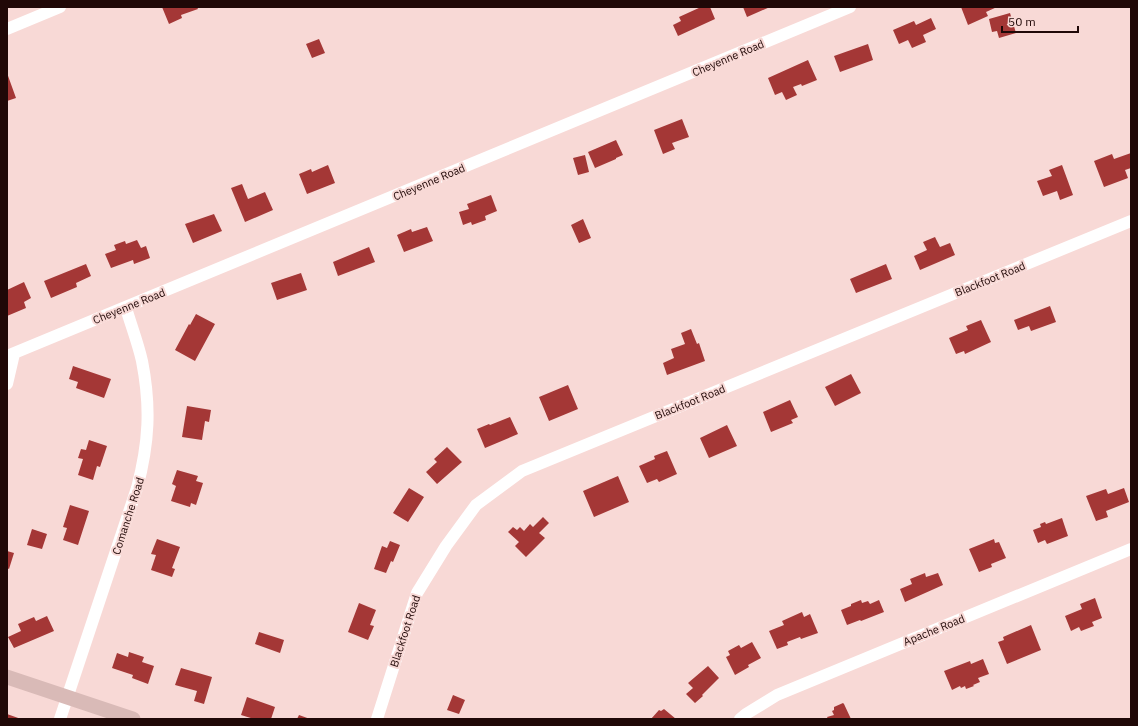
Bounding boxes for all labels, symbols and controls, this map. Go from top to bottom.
scale bar [1002,8,1078,34]
text: 50 m [1008,14,1036,29]
street label: Cheyenne Road [690,37,766,79]
street label: Cheyenne Road [391,161,467,203]
street label: Blackfoot Road [953,258,1027,300]
street label: Cheyenne Road [91,285,167,327]
street label: Blackfoot Road [653,381,727,423]
street label: Comanche Road [109,476,147,556]
street label: Blackfoot Road [387,593,423,669]
street label: Apache Road [901,611,967,649]

